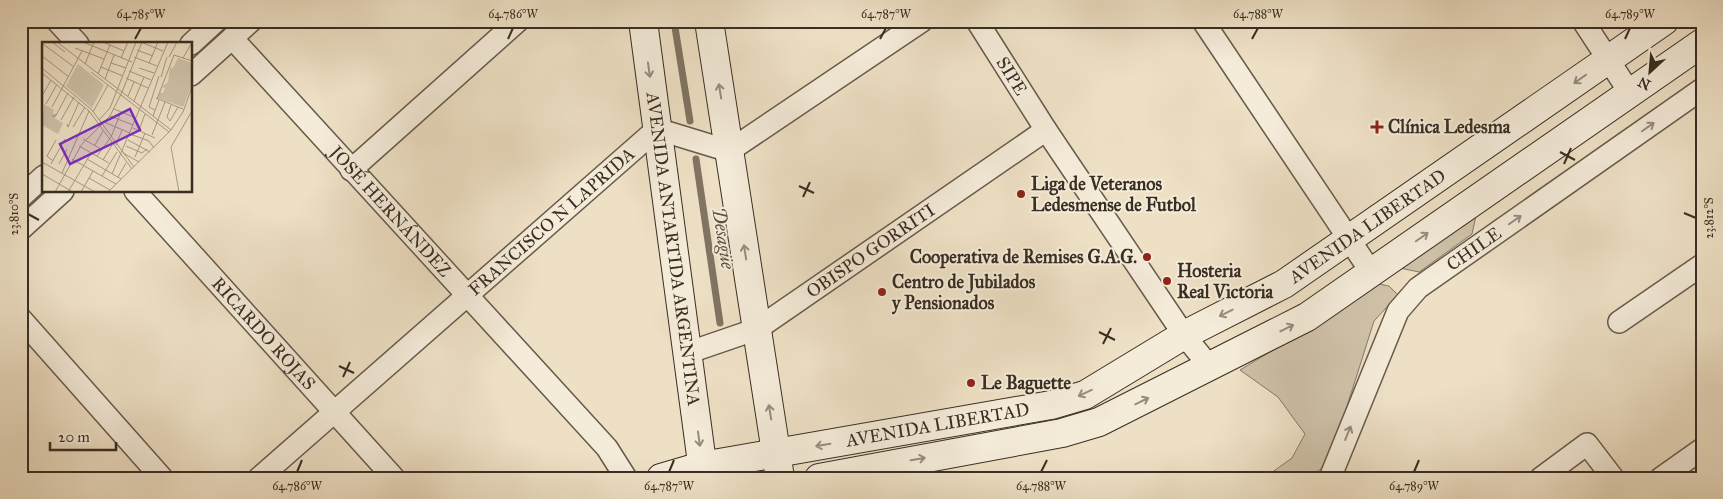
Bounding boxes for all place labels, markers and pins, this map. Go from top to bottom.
place label: Clínica Ledesma [1388,116,1511,138]
marker: Clínica Ledesma [1370,120,1384,134]
place label: Liga de Veteranos Ledesmense de Futbol [1031,173,1197,216]
marker: Liga de Veteranos Ledesmense de Futbol [1015,188,1027,200]
place label: Cooperativa de Remises G.A.G. [910,246,1137,269]
marker: Cooperativa de Remises G.A.G. [1141,251,1153,263]
place label: Hosteria Real Victoria [1177,260,1274,303]
place label: Centro de Jubilados y Pensionados [891,271,1036,315]
marker: Hosteria Real Victoria [1161,275,1173,287]
marker: Centro de Jubilados y Pensionados [876,286,888,298]
place label: Le Baguette [981,372,1072,395]
marker: Le Baguette [965,377,977,389]

